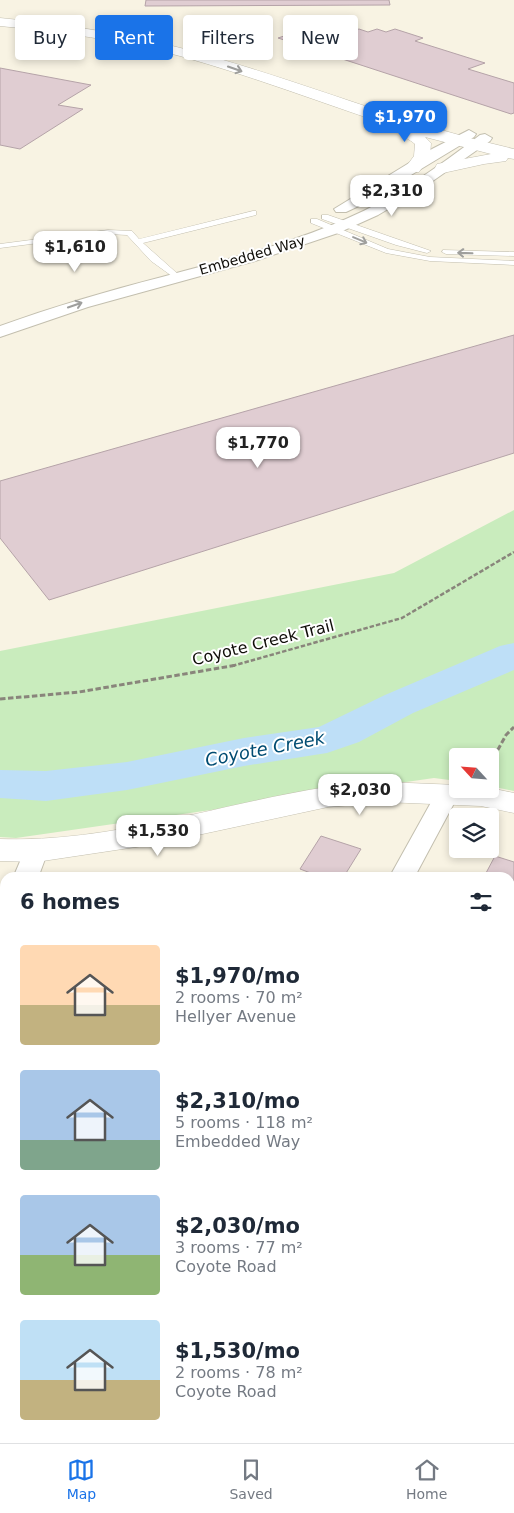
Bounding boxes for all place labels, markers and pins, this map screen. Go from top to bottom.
pin: $1,970 [364,100,446,143]
pin: $2,310 [351,174,433,217]
pin: $1,610 [34,230,116,273]
pin: $1,770 [217,426,299,469]
pin: $2,030 [319,774,401,816]
pin: $1,530 [117,814,199,857]

